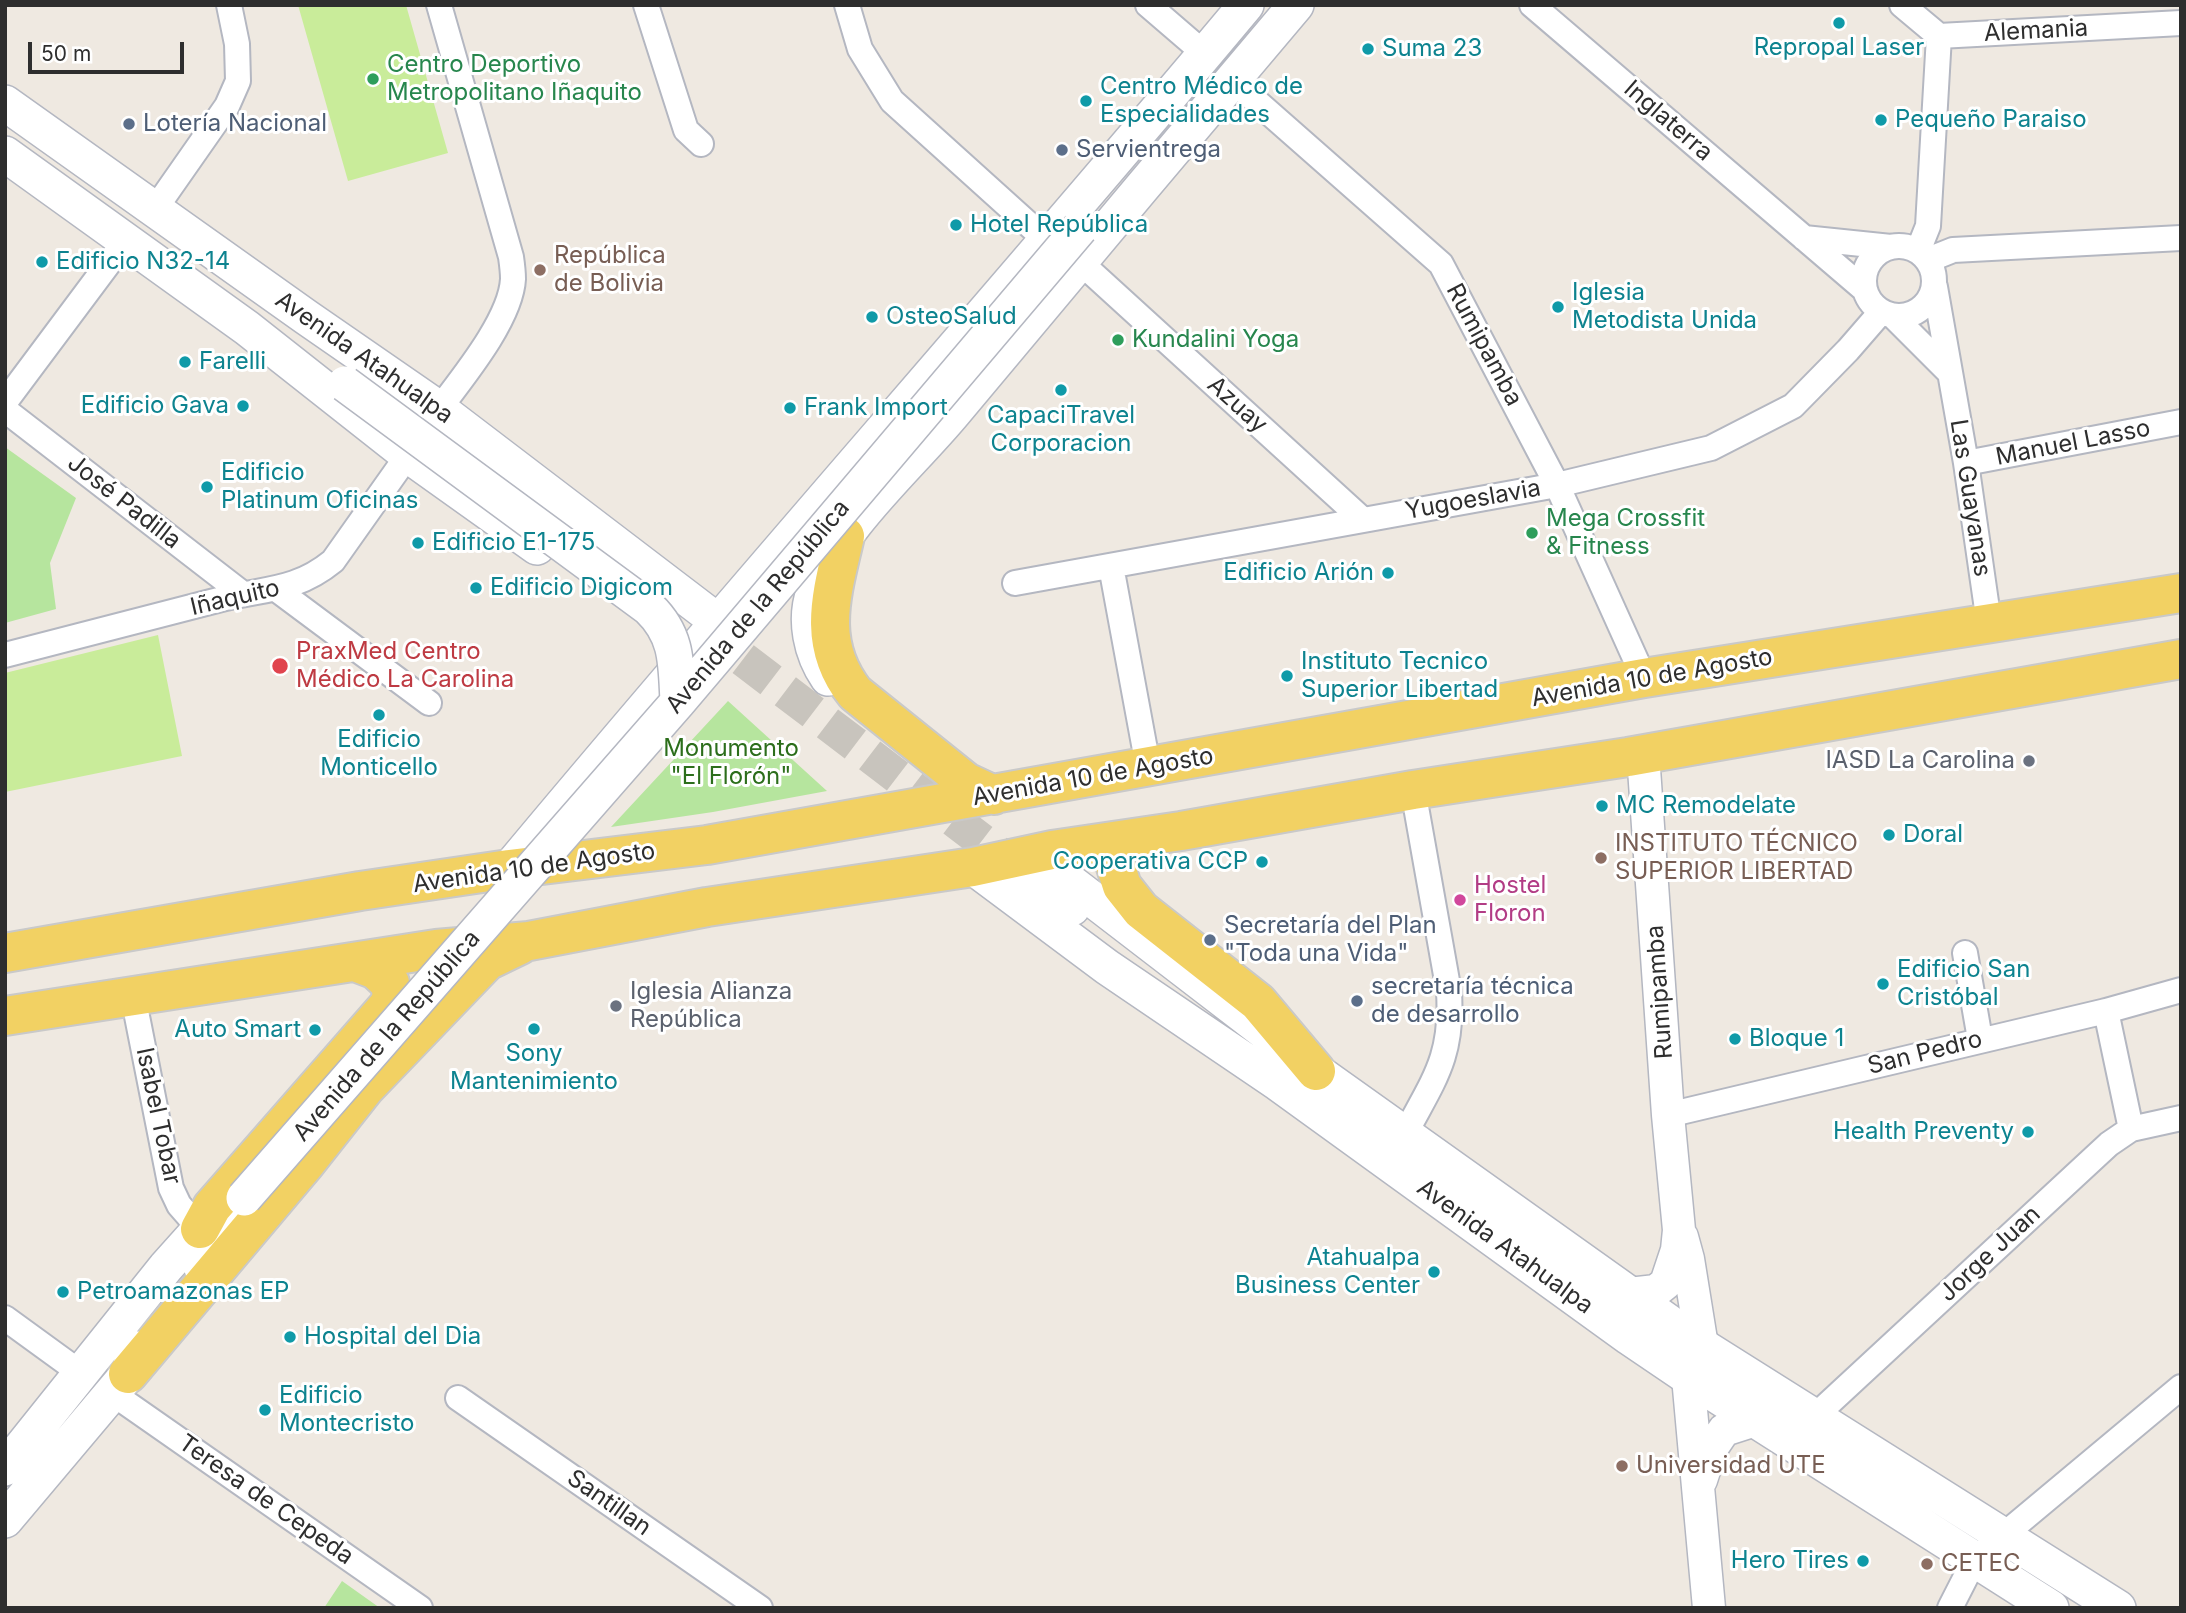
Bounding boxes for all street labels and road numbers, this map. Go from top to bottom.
street label: Alemania [1983,14,2089,48]
street label: Inglaterra [1618,75,1718,167]
street label: Rumipamba [1440,279,1528,411]
street label: Avenida Atahualpa [270,286,458,430]
street label: Azuay [1201,371,1273,439]
street label: Manuel Lasso [1993,414,2153,472]
street label: Las Guayanas [1943,417,1997,579]
street label: José Padilla [62,449,186,555]
street label: Yugoeslavia [1403,474,1543,526]
street label: Avenida de la República [660,494,856,720]
street label: Iñaquito [188,574,282,622]
street label: Avenida 10 de Agosto [1529,643,1775,713]
street label: Avenida 10 de Agosto [970,742,1216,812]
street label: Avenida 10 de Agosto [411,837,657,899]
street label: Rumipamba [1641,924,1679,1060]
street label: Avenida de la República [288,925,486,1147]
street label: San Pedro [1865,1025,1985,1081]
street label: Isabel Tobar [129,1045,187,1187]
street label: Avenida Atahualpa [1411,1173,1599,1321]
street label: Jorge Juan [1933,1200,2047,1308]
street label: Teresa de Cepeda [173,1429,359,1571]
street label: Santillan [561,1464,657,1542]

